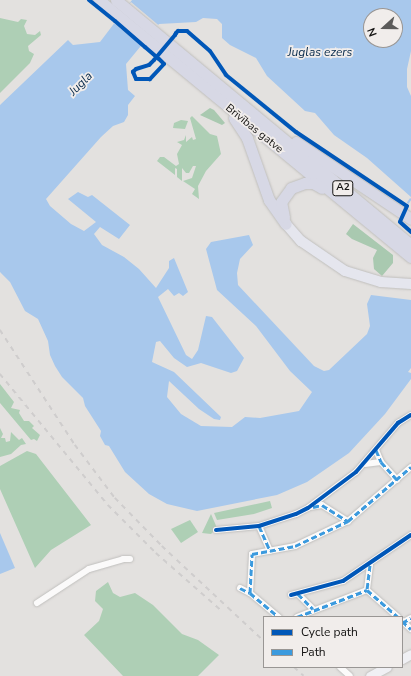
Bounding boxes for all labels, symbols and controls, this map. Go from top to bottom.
north arrow [363,8,403,48]
text: N [364,26,381,39]
water label: Juglas ezers [288,46,352,60]
water label: Jugla [66,69,96,99]
street label: Brīvības gatve [223,102,285,156]
road number: A2 [332,180,354,196]
legend [263,616,403,668]
text: Cycle path [301,624,358,640]
text: Path [301,644,326,660]

